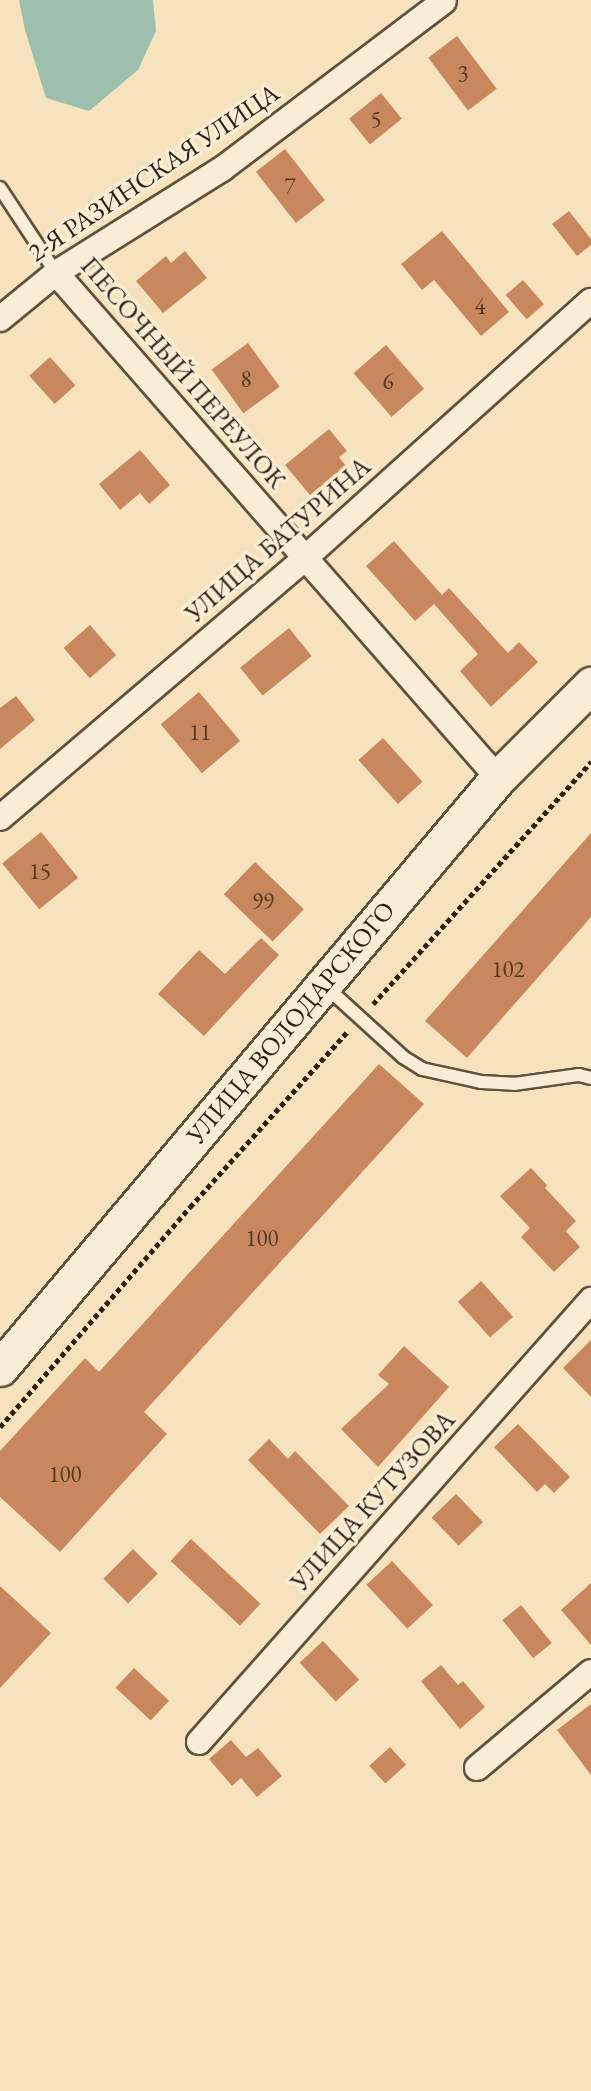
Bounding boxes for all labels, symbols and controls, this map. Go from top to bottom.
house number: 3 [457,59,469,87]
street label: 2-Я РАЗИНСКАЯ УЛИЦА [23,77,285,269]
house number: 5 [370,105,382,133]
house number: 7 [284,172,296,200]
street label: ПЕСОЧНЫЙ ПЕРЕУЛОК [74,251,292,495]
house number: 4 [474,292,486,320]
house number: 8 [240,365,252,393]
house number: 6 [382,367,394,395]
street label: УЛИЦА БАТУРИНА [179,451,377,629]
house number: 11 [189,718,211,746]
house number: 15 [29,857,51,885]
house number: 99 [252,887,274,915]
street label: УЛИЦА ВОЛОДАРСКОГО [180,895,402,1151]
house number: 102 [491,955,525,983]
house number: 100 [245,1224,279,1252]
street label: УЛИЦА КУТУЗОВА [284,1405,462,1597]
house number: 100 [48,1460,82,1488]

